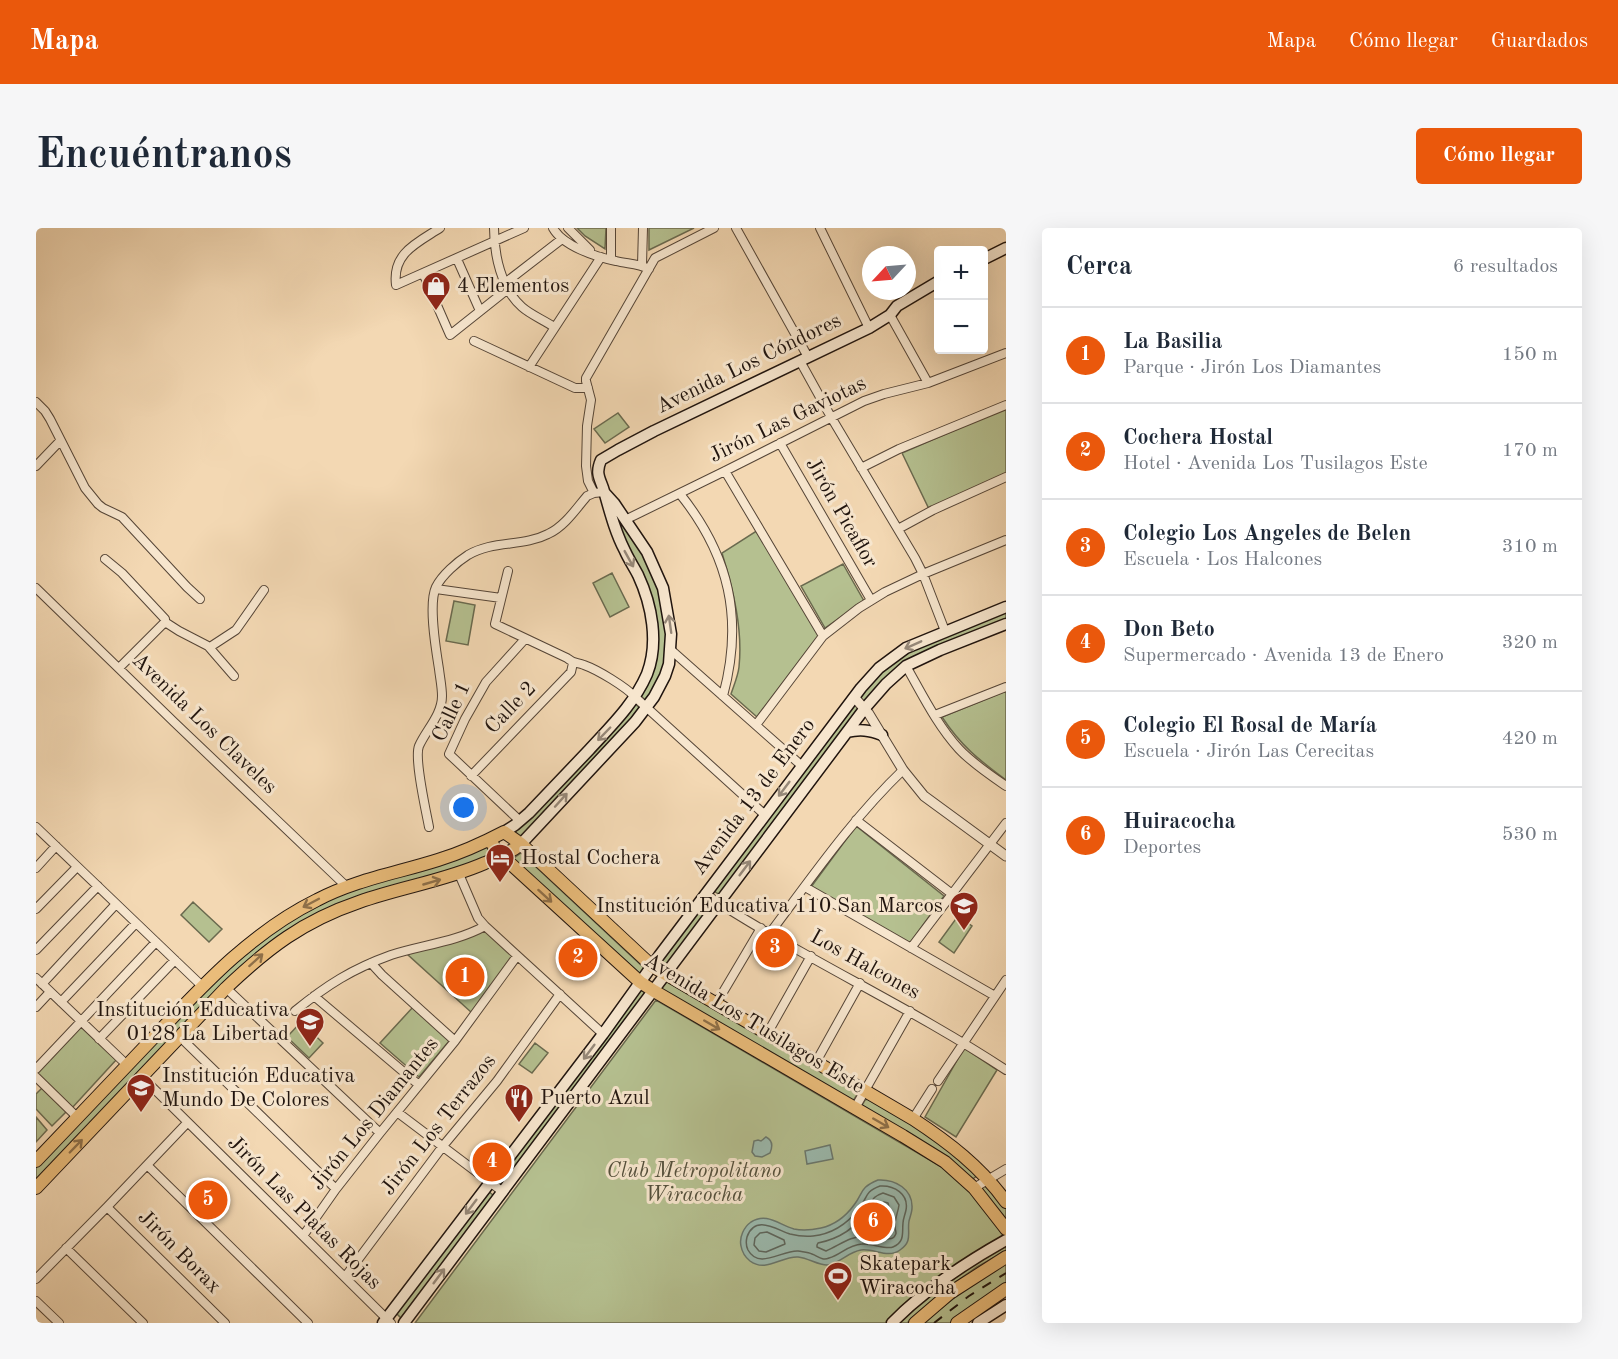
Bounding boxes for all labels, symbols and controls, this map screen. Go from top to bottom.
text: Mapa [30,28,99,56]
text: Mapa [1267,31,1316,52]
text: Cómo llegar [1349,31,1458,52]
text: Guardados [1491,31,1588,52]
button: Cómo llegar [1416,128,1582,184]
text: Encuéntranos [36,135,292,177]
north arrow [862,246,916,300]
map controls [934,246,988,354]
button: + [934,246,988,300]
text: Cerca [1066,254,1132,280]
text: 6 resultados [1453,257,1558,277]
shop icon: 4 Elementos [420,270,452,312]
place label: 4 Elementos [457,276,569,297]
button: − [934,300,988,354]
street label: Avenida Los Cóndores [653,310,845,418]
text: La Basilia [1123,331,1222,353]
text: 1 [1080,345,1091,365]
text: 150 m [1502,345,1558,365]
text: Parque · Jirón Los Diamantes [1123,358,1381,378]
street label: Jirón Las Gaviotas [706,373,870,467]
text: Cochera Hostal [1123,427,1273,449]
text: 2 [1080,441,1091,461]
text: 170 m [1502,441,1558,461]
text: Hotel · Avenida Los Tusilagos Este [1123,454,1428,474]
street label: Jirón Picaflor [801,455,881,572]
text: Colegio Los Angeles de Belen [1123,523,1411,545]
text: 3 [1080,537,1091,557]
text: 310 m [1502,537,1558,557]
one-way arrow [624,549,635,567]
text: Escuela · Los Halcones [1123,550,1322,570]
one-way arrow [664,615,675,635]
text: Don Beto [1123,619,1215,641]
text: 4 [1080,633,1091,653]
text: 320 m [1502,633,1558,653]
one-way arrow [905,640,923,651]
text: Supermercado · Avenida 13 de Enero [1123,646,1444,666]
street label: Avenida Los Claveles [128,650,280,798]
street label: Calle 2 [481,678,541,738]
street label: Calle 1 [429,679,475,745]
street label: Avenida 13 de Enero [688,715,820,879]
text: Colegio El Rosal de María [1123,715,1377,737]
one-way arrow [597,726,611,741]
text: 5 [1080,729,1091,749]
text: 420 m [1502,729,1558,749]
text: Escuela · Jirón Las Cerecitas [1123,742,1374,762]
one-way arrow [778,780,790,796]
your location [449,793,478,822]
one-way arrow [554,793,568,808]
text: Huiracocha [1123,811,1236,833]
text: 6 [1080,825,1091,845]
text: 530 m [1502,825,1558,845]
text: Deportes [1123,838,1201,858]
hotel icon: Hostal Cochera [484,842,516,884]
place label: Hostal Cochera [521,848,660,869]
one-way arrow [739,860,752,876]
one-way arrow [422,876,441,887]
one-way arrow [538,889,553,903]
school or university icon: Institución Educativa 110 San Marcos [948,890,980,932]
place label: Institución Educativa 110 San Marcos [596,896,943,917]
one-way arrow [303,897,320,909]
pin: 3 [756,926,794,970]
street label: Los Halcones [807,926,923,1004]
pin: 2 [558,936,598,980]
street label: Avenida Los Tusilagos Este [640,950,868,1098]
one-way arrow [248,953,263,967]
pin: 1 [446,954,484,999]
place label: Institución Educativa 0128 La Libertad [96,1000,289,1045]
school or university icon: Institución Educativa 0128 La Libertad [294,1006,326,1048]
one-way arrow [703,1019,720,1031]
street label: Jirón Los Diamantes [307,1034,443,1194]
one-way arrow [583,1044,596,1060]
street label: Jirón Los Terrazos [378,1051,500,1199]
place label: Institución Educativa Mundo De Colores [162,1066,355,1111]
school or university icon: Institución Educativa Mundo De Colores [125,1072,157,1114]
restaurant icon: Puerto Azul [503,1082,535,1124]
place label: Puerto Azul [540,1088,650,1109]
one-way arrow [872,1117,889,1129]
street label: Jirón Las Platas Rojas [223,1132,385,1294]
one-way arrow [69,1138,84,1153]
pin: 4 [472,1140,512,1184]
park label: Club Metropolitano Wiracocha [607,1161,781,1206]
pin: 5 [188,1178,228,1222]
one-way arrow [464,1199,477,1215]
pin: 6 [854,1200,892,1244]
street label: Jirón Borax [133,1206,225,1298]
place label: Skatepark Wiracocha [859,1254,956,1299]
sports icon: Skatepark Wiracocha [822,1260,854,1302]
one-way arrow [433,1269,445,1285]

